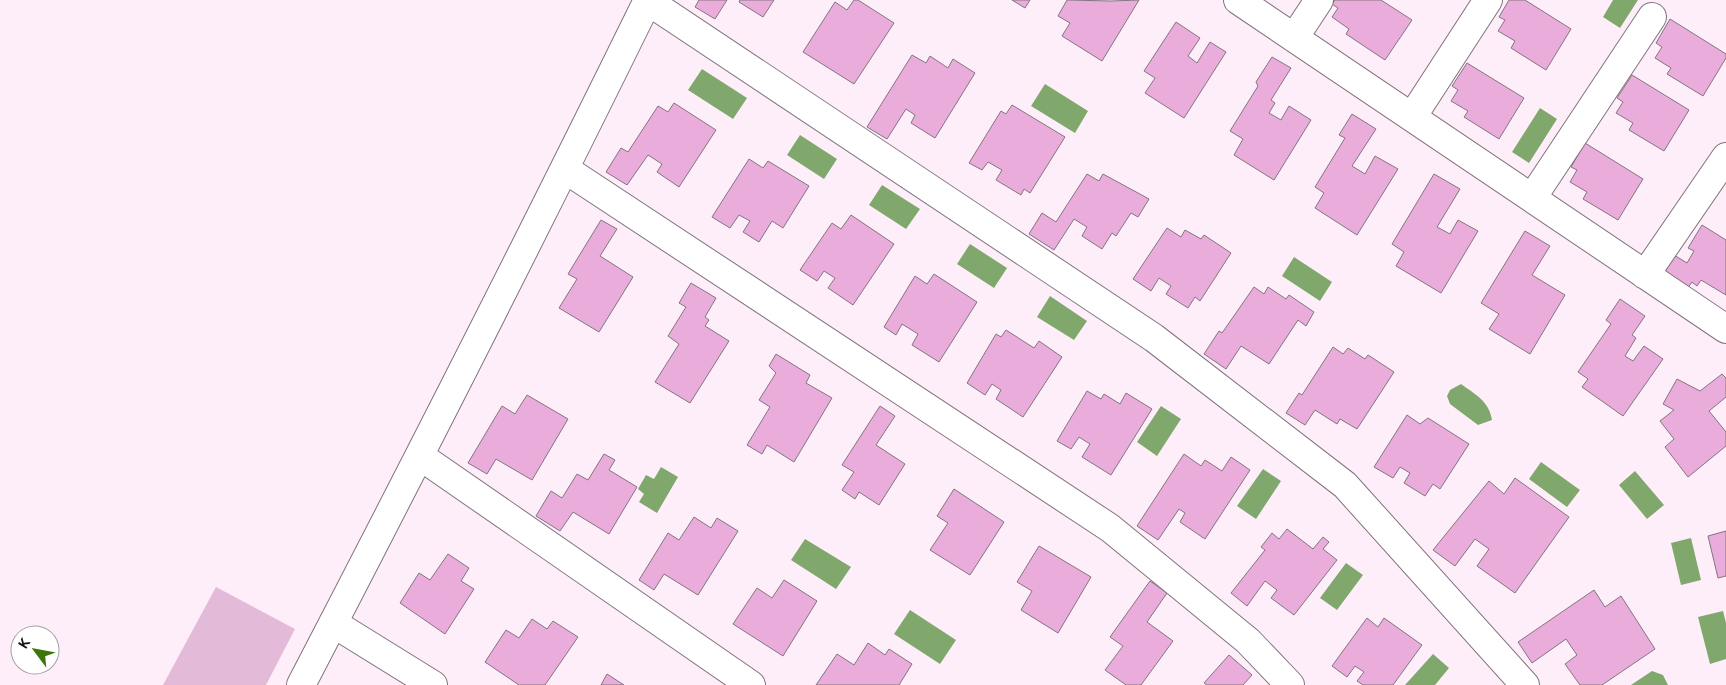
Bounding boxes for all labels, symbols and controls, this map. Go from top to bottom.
north arrow [10,625,60,675]
text: K [15,634,34,652]

